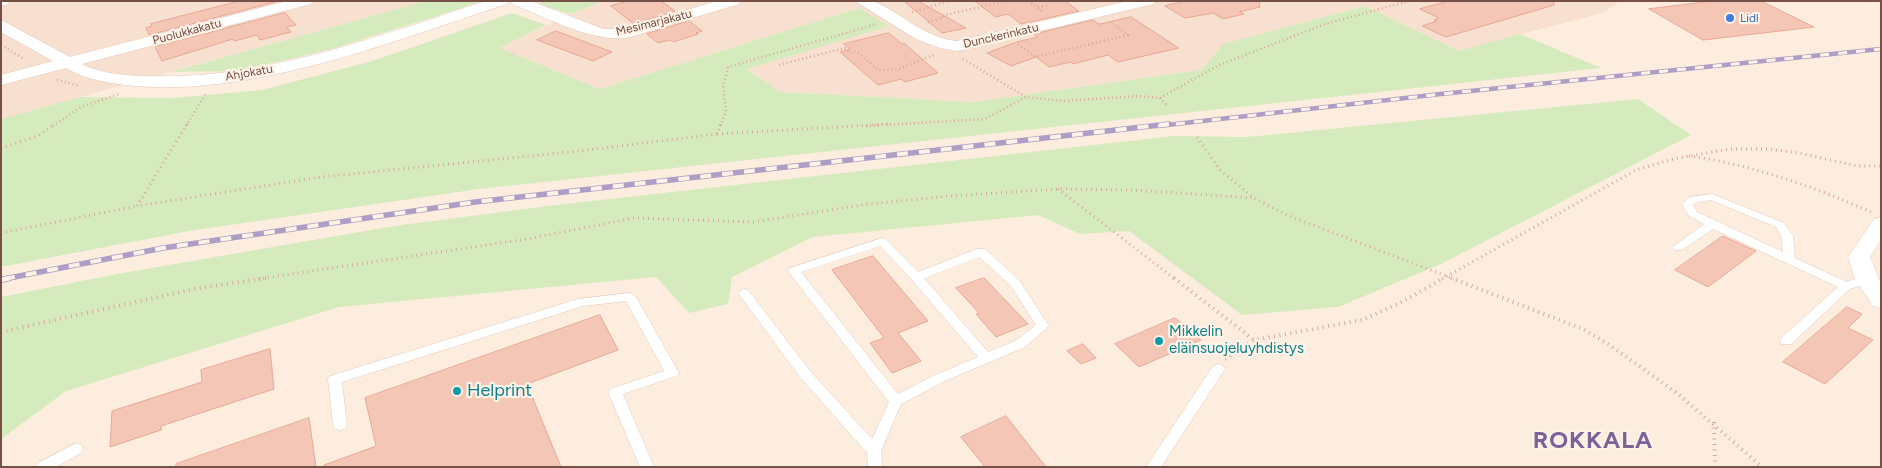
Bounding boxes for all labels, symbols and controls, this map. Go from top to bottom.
street label: Mesimarjakatu [614,7,694,39]
place label: Lidl [1740,11,1759,25]
marker: Lidl [1724,12,1736,24]
street label: Puolukkakatu [151,16,223,48]
street label: Dunckerinkatu [962,20,1040,52]
street label: Ahjokatu [224,62,274,84]
place label: Mikkelin eläinsuojeluyhdistys [1169,323,1304,358]
marker: Mikkelin eläinsuojeluyhdistys [1153,335,1165,347]
place label: Helprint [467,380,532,402]
marker: Helprint [451,385,463,397]
district label: ROKKALA [1532,427,1654,455]

